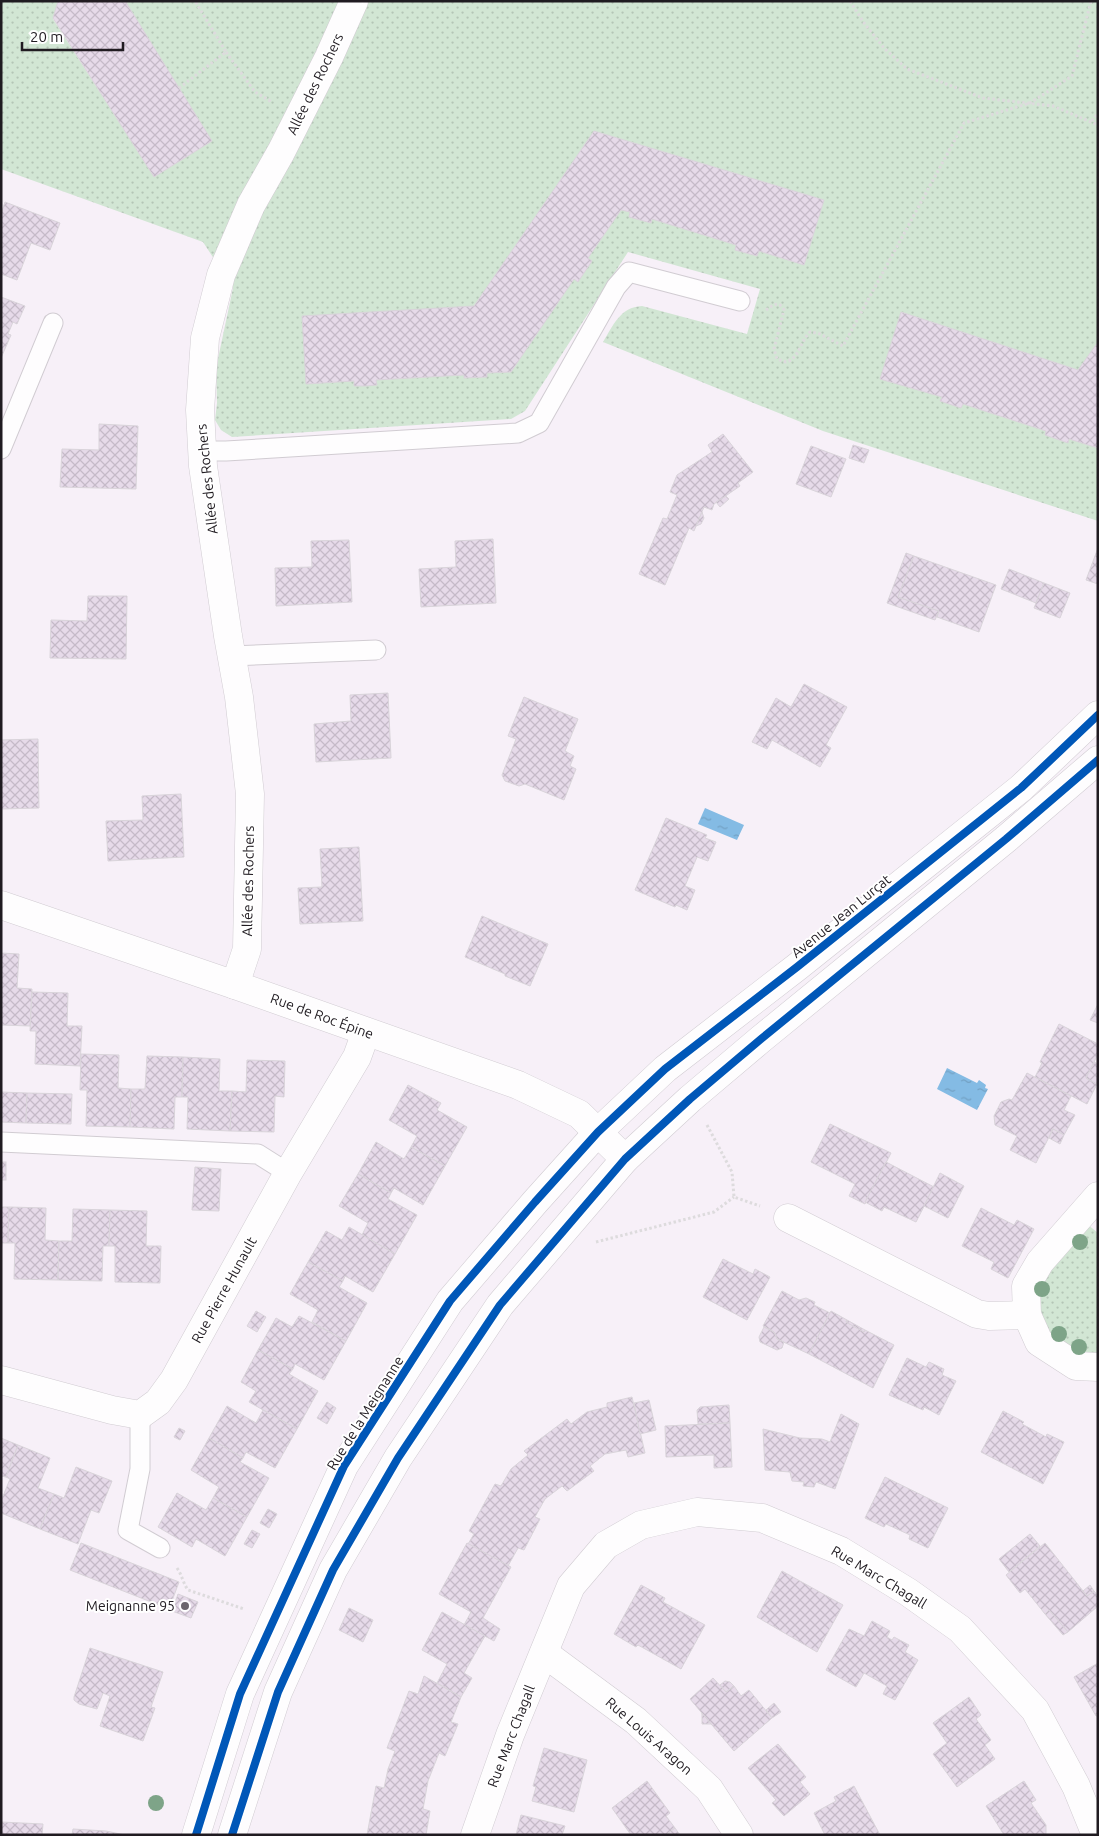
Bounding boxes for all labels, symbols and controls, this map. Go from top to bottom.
scale bar [22,20,124,52]
text: 20 m [30,28,63,45]
street label: Allée des Rochers [284,31,346,137]
street label: Allée des Rochers [193,423,221,535]
street label: Allée des Rochers [239,825,257,937]
street label: Avenue Jean Lurçat [788,871,894,961]
street label: Rue de Roc Épine [268,989,376,1042]
street label: Rue Pierre Hunault [188,1234,260,1346]
street label: Rue de la Meignanne [323,1353,407,1473]
street label: Rue Marc Chagall [828,1542,930,1612]
place label: Meignanne 95 [86,1598,175,1614]
marker: Meignanne 95 [179,1600,191,1612]
street label: Rue Marc Chagall [484,1682,538,1789]
street label: Rue Louis Aragon [602,1694,696,1778]

